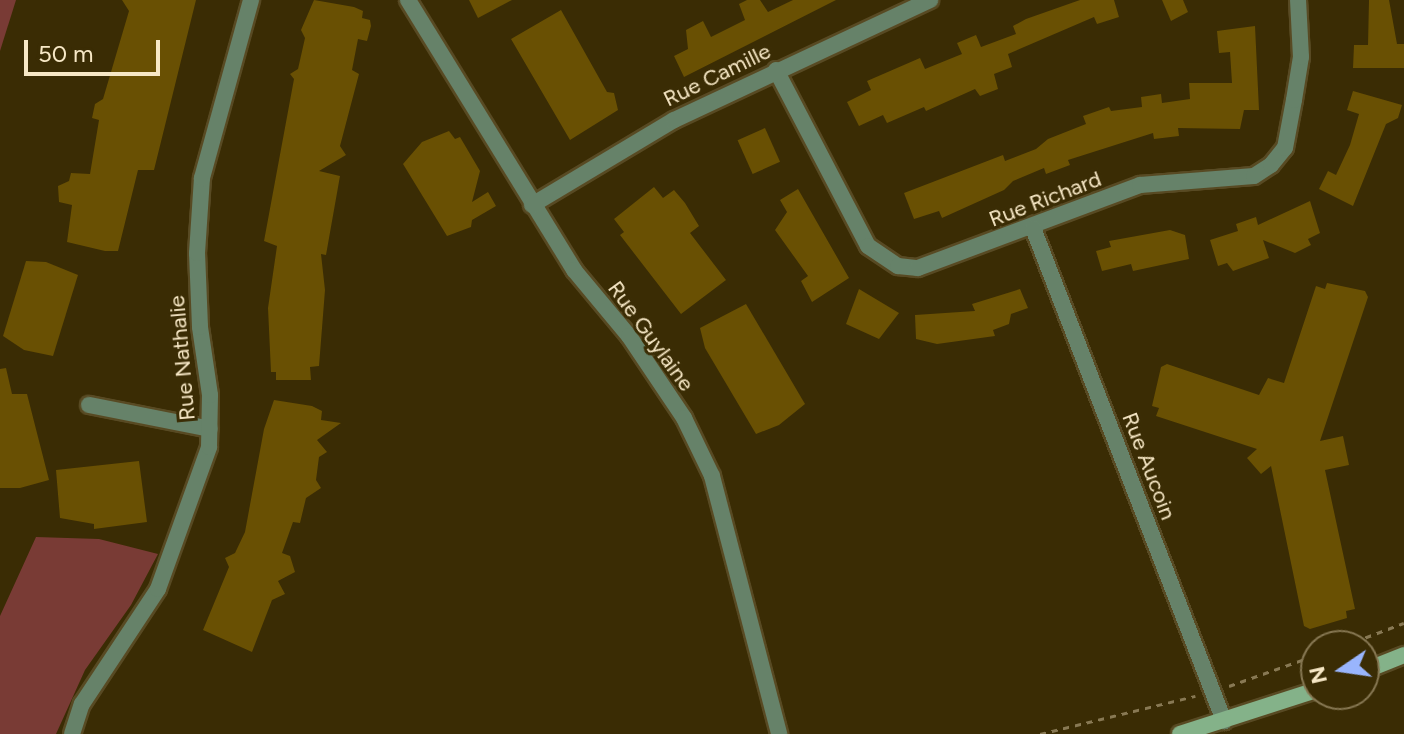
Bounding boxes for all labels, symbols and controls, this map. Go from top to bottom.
scale bar [28,24,164,74]
street label: Rue Camille [659,38,775,112]
text: 50 m [38,39,94,68]
street label: Rue Richard [985,166,1105,232]
street label: Rue Guylaine [602,276,700,396]
street label: Rue Nathalie [163,294,201,422]
street label: Rue Aucoin [1116,409,1182,523]
north arrow [1300,630,1380,710]
text: N [1303,664,1333,686]

